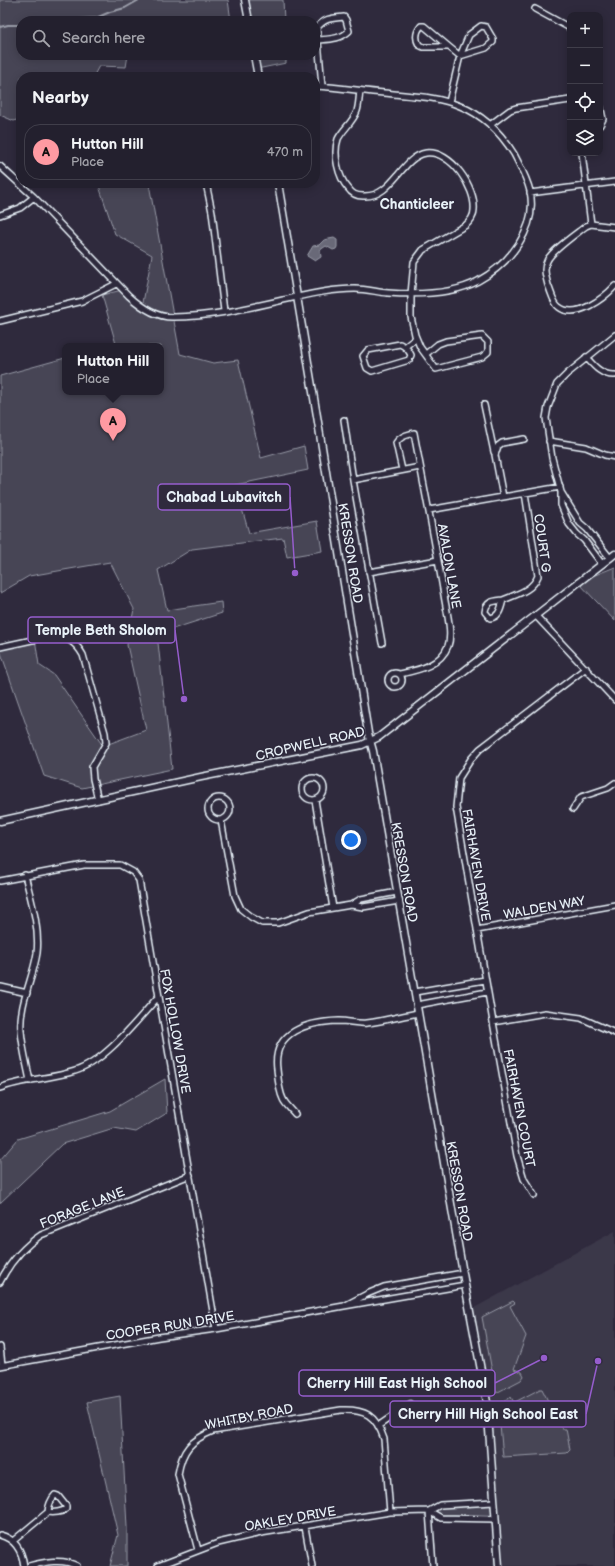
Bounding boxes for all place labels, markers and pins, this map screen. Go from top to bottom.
pin: A [100,408,126,441]
callout: Chabad Lubavitch [158,484,290,510]
callout: Temple Beth Sholom [28,617,175,643]
callout: Cherry Hill East High School [299,1370,495,1396]
callout: Cherry Hill High School East [390,1401,586,1427]

